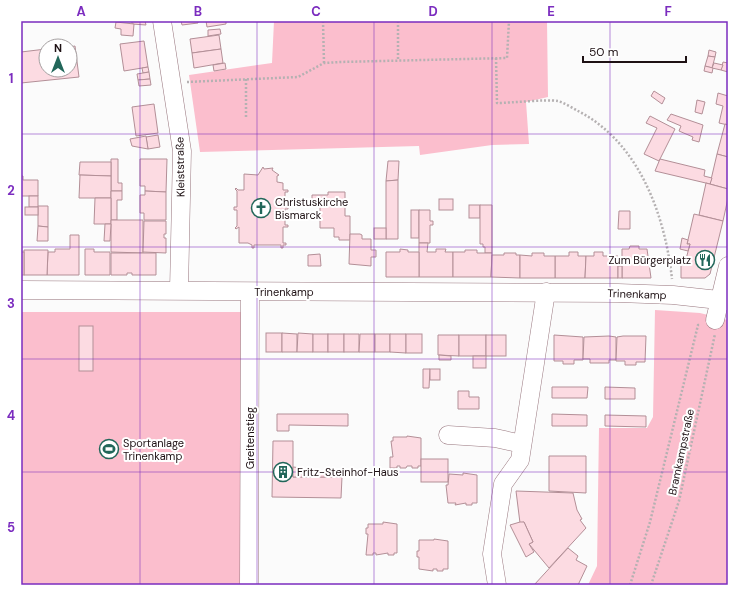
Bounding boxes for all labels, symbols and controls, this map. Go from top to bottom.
text: A [76,3,86,20]
text: B [194,3,202,20]
text: C [311,3,321,20]
text: D [428,3,438,20]
text: E [547,3,555,20]
text: F [664,3,672,20]
north arrow [38,38,78,78]
scale bar [583,38,686,64]
text: N [54,41,62,55]
text: 50 m [589,44,618,60]
text: 1 [9,70,13,87]
street label: Kleiststraße [172,137,188,197]
text: 2 [7,182,15,199]
place label: Christuskirche Bismarck [275,195,348,222]
church icon: Christuskirche Bismarck [250,197,272,219]
restaurant icon: Zum Bürgerplatz [694,249,716,271]
place label: Zum Bürgerplatz [608,253,691,267]
street label: Trinenkamp [254,285,314,299]
street label: Trinenkamp [607,286,667,302]
text: 3 [7,295,15,312]
text: 4 [7,407,15,424]
street label: Greitenstieg [243,407,257,469]
street label: Bramkampstraße [665,408,697,496]
place label: Sportanlage Trinenkamp [123,436,184,463]
sports icon: Sportanlage Trinenkamp [98,438,120,460]
building icon: Fritz-Steinhof-Haus [272,461,294,483]
place label: Fritz-Steinhof-Haus [297,465,398,479]
text: 5 [7,519,15,536]

